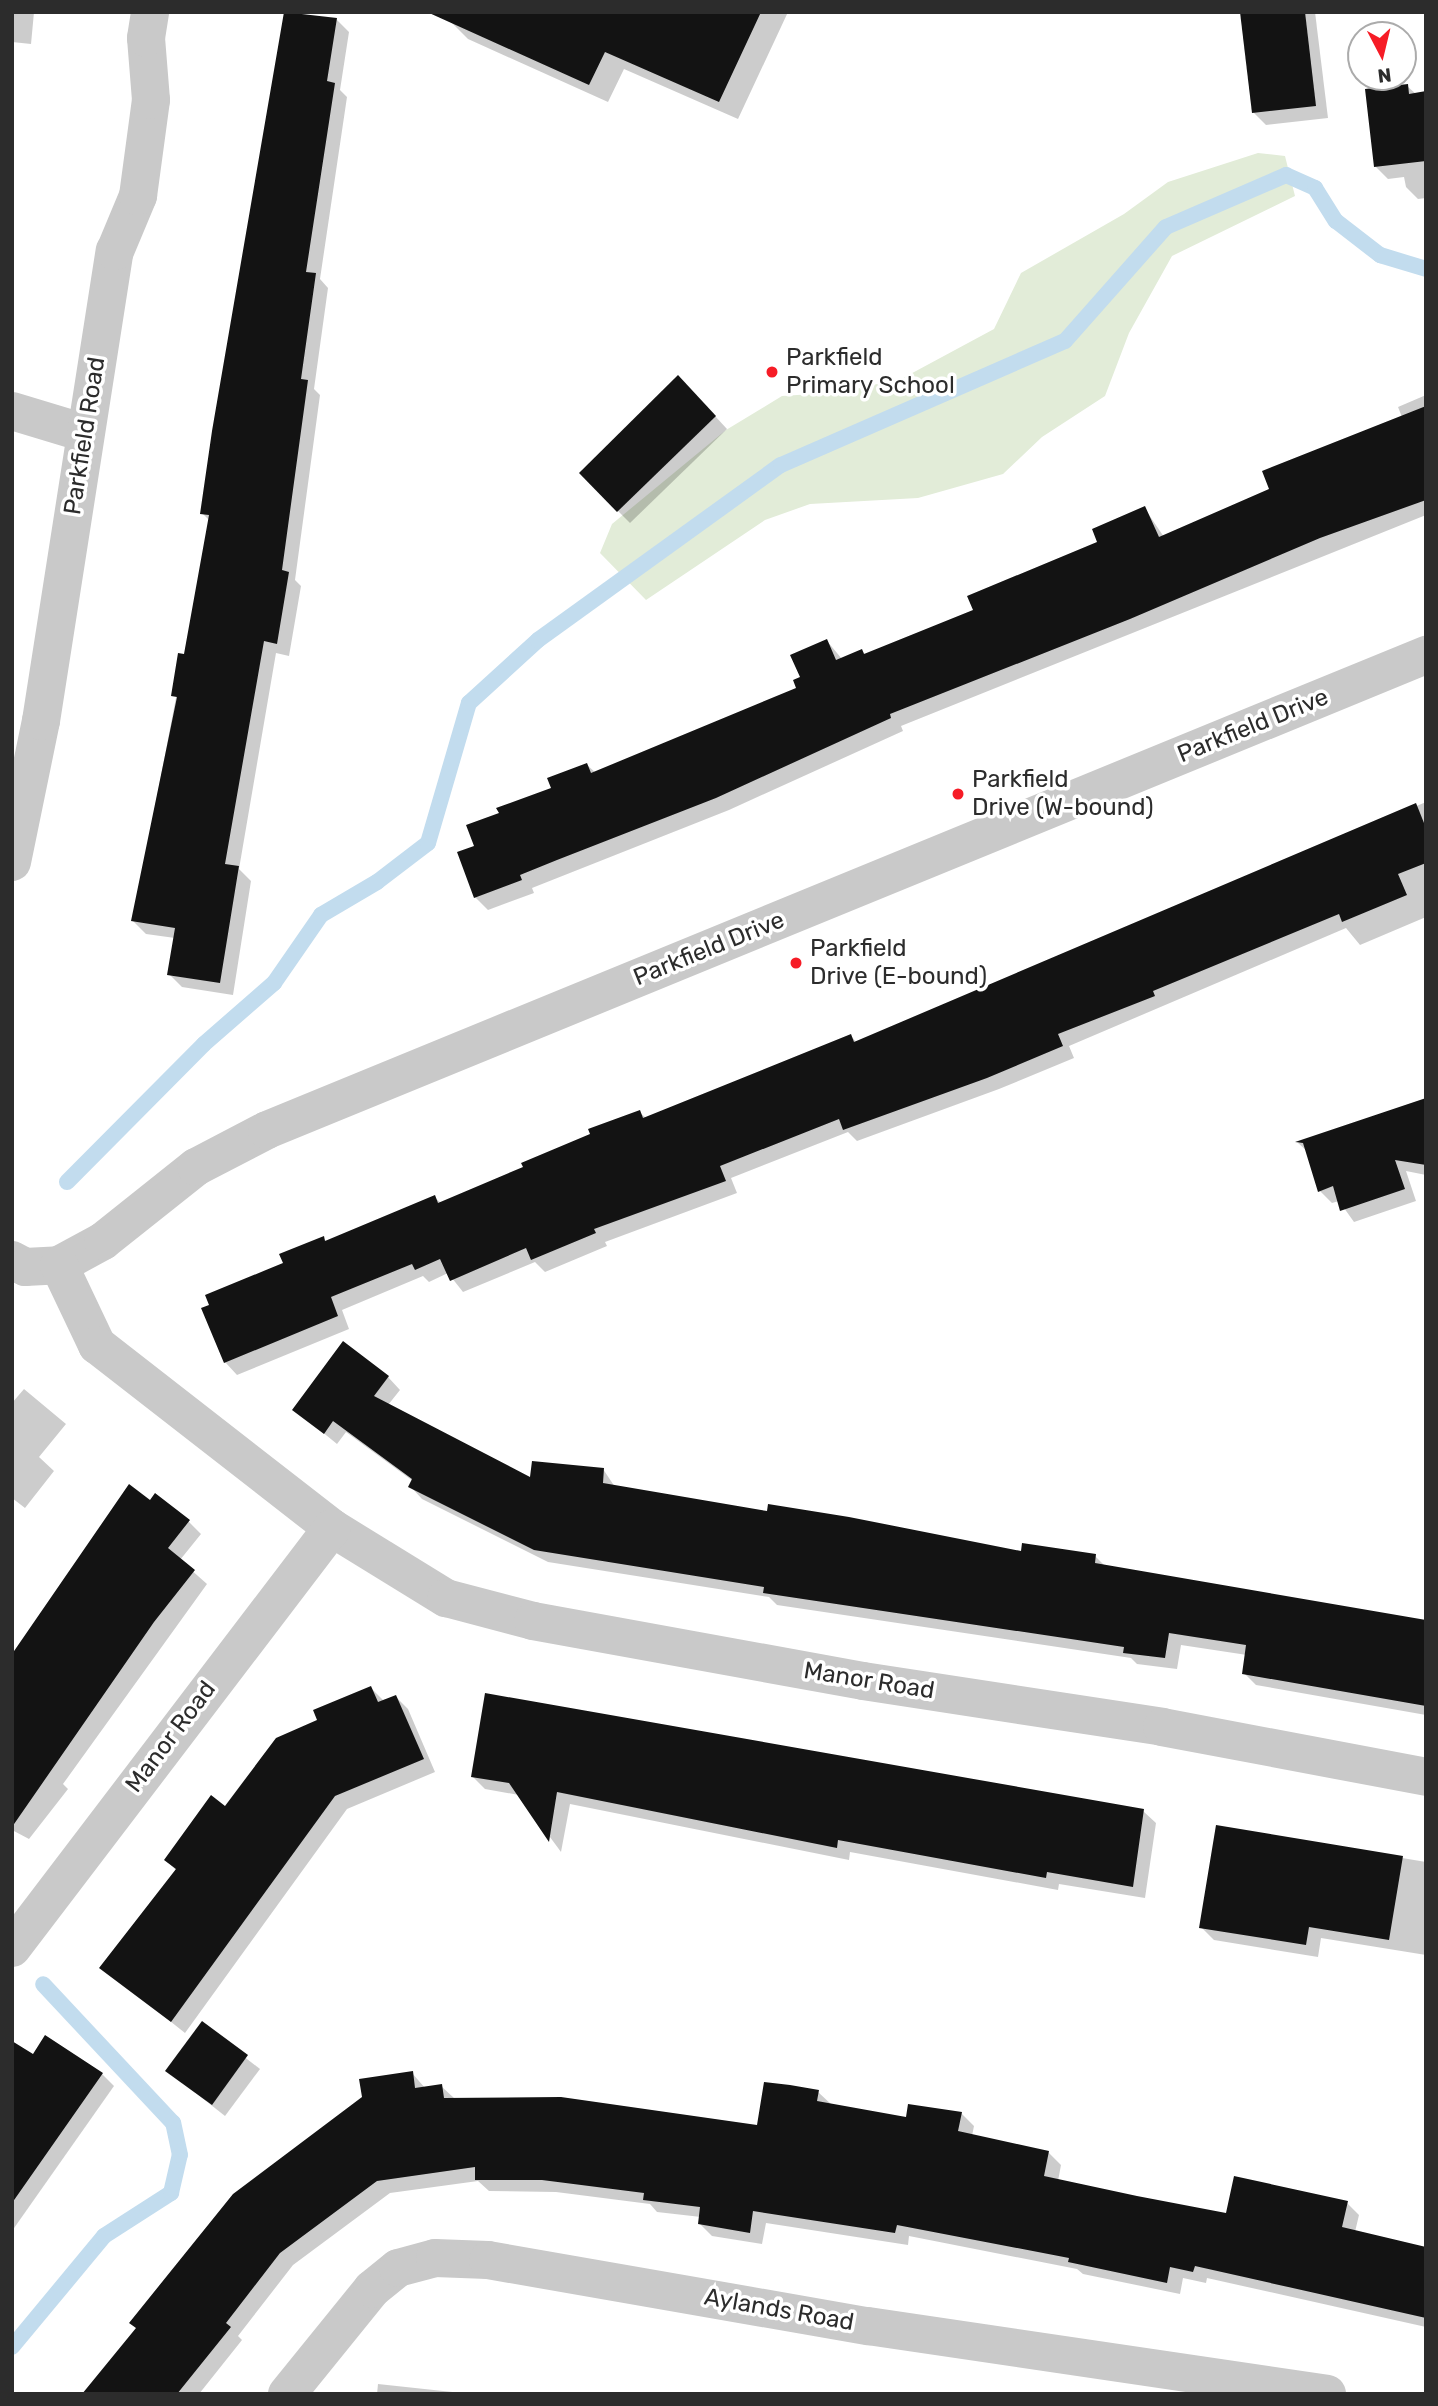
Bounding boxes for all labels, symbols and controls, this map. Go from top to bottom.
north arrow [1347,21,1417,91]
text: N [1376,63,1393,88]
place label: Parkfield Primary School [786,344,955,400]
street label: Parkfield Road [58,355,112,517]
marker: Parkfield Primary School [764,364,780,380]
street label: Parkfield Drive [1173,683,1333,769]
place label: Parkfield Drive (W-bound) [972,766,1154,822]
marker: Parkfield Drive (W-bound) [950,786,966,802]
street label: Parkfield Drive [629,906,789,992]
place label: Parkfield Drive (E-bound) [810,935,987,991]
marker: Parkfield Drive (E-bound) [788,955,804,971]
street label: Manor Road [801,1656,937,1706]
street label: Manor Road [120,1675,222,1799]
street label: Aylands Road [702,2283,856,2337]

